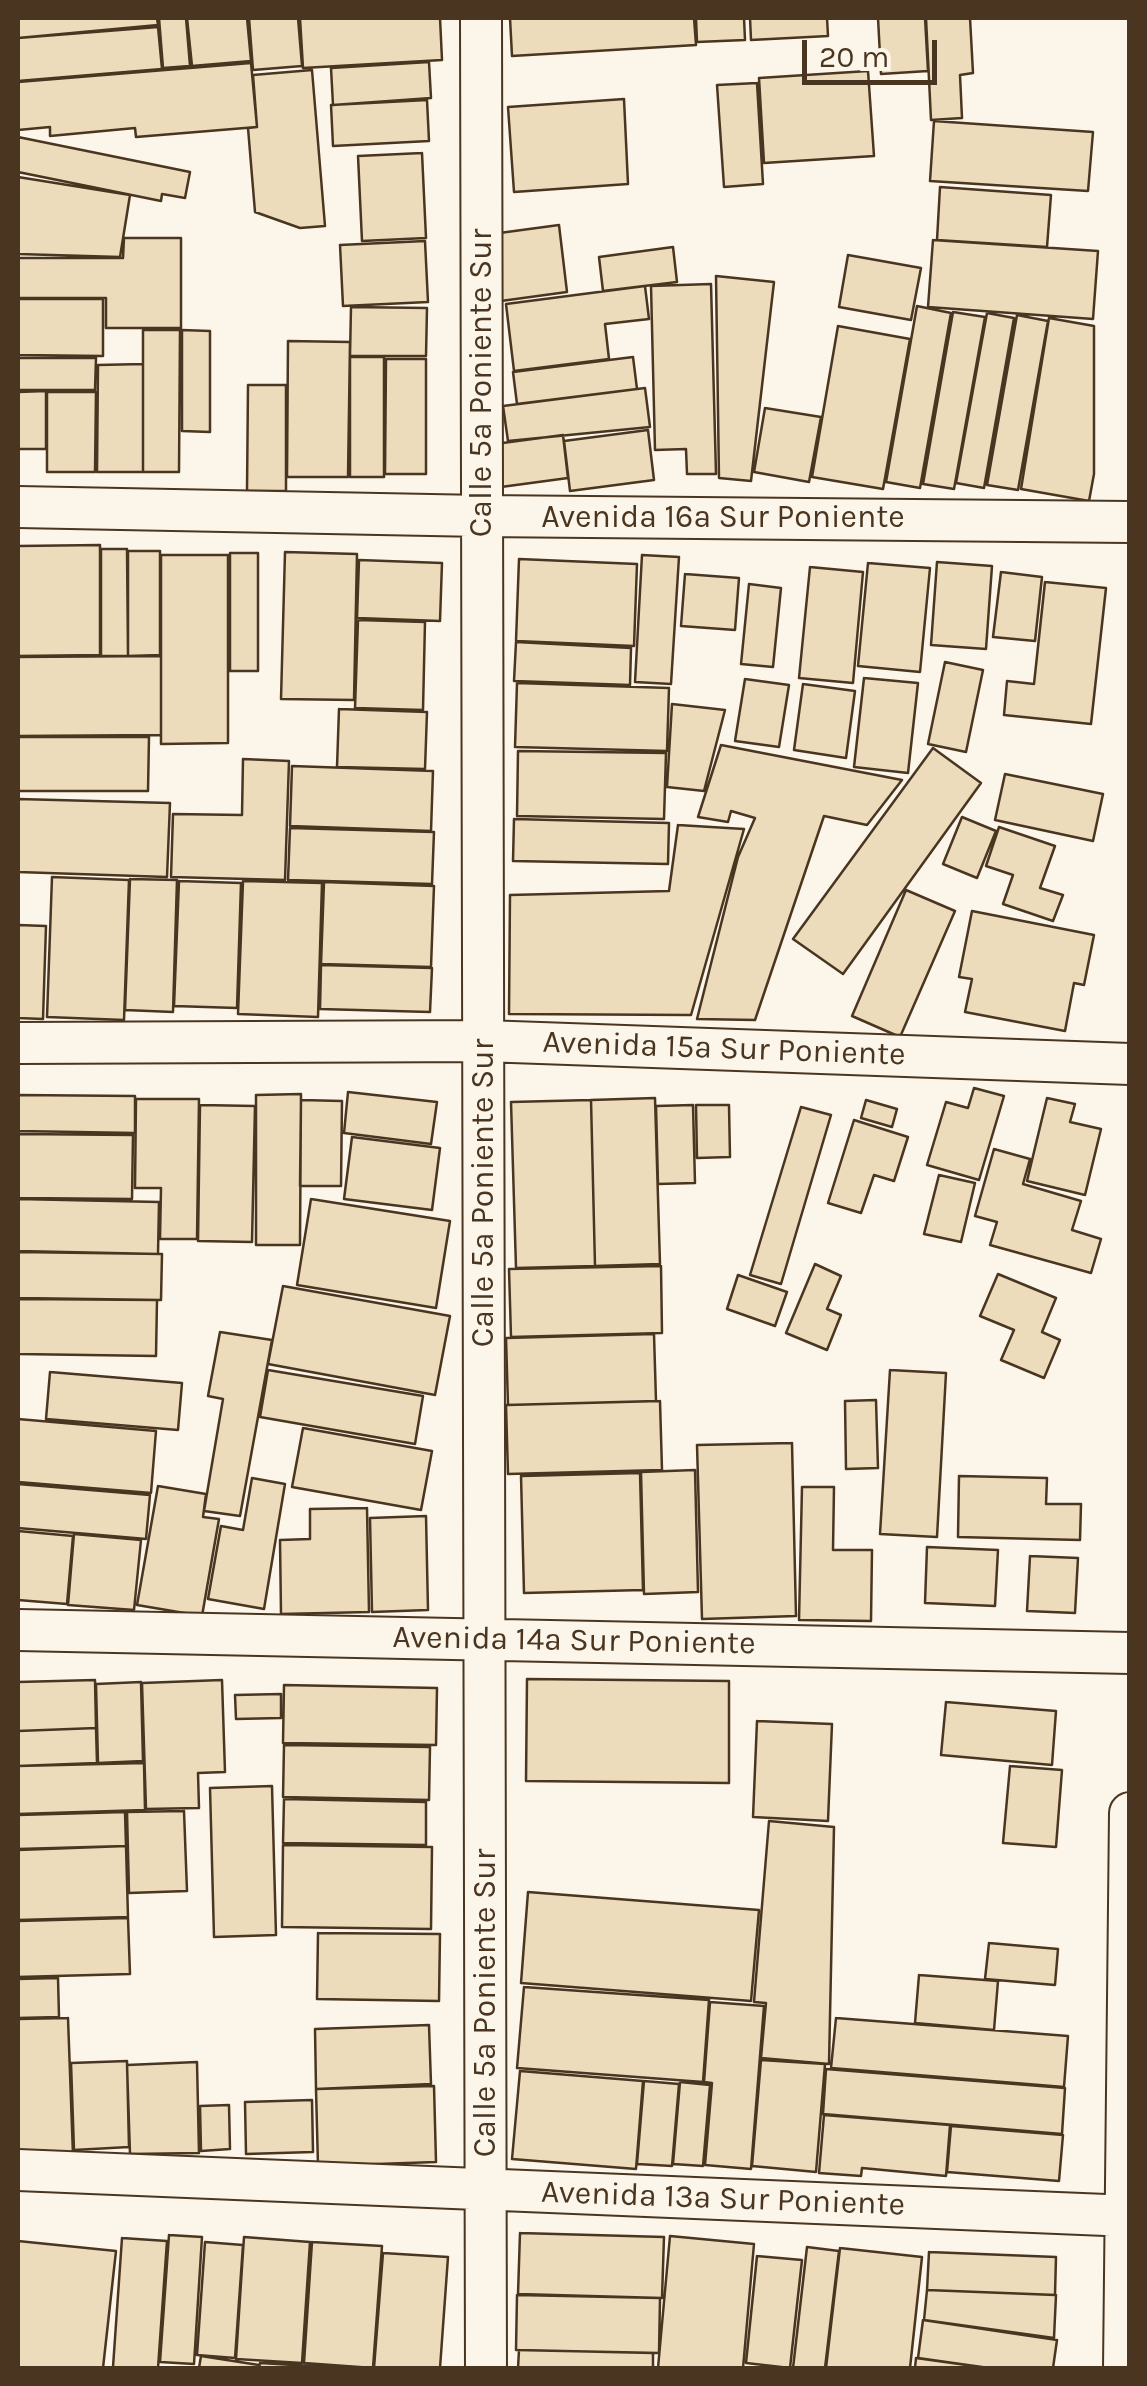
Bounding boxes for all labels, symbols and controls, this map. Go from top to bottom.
scale bar [807,20,942,82]
text: 20 m [819,39,889,75]
street label: Calle 5a Poniente Sur [463,229,501,537]
street label: Avenida 16a Sur Poniente [541,499,905,537]
street label: Avenida 15a Sur Poniente [542,1023,906,1075]
street label: Calle 5a Poniente Sur [465,1039,503,1347]
street label: Avenida 14a Sur Poniente [392,1619,756,1663]
street label: Calle 5a Poniente Sur [467,1849,505,2157]
street label: Avenida 13a Sur Poniente [540,2173,906,2225]

